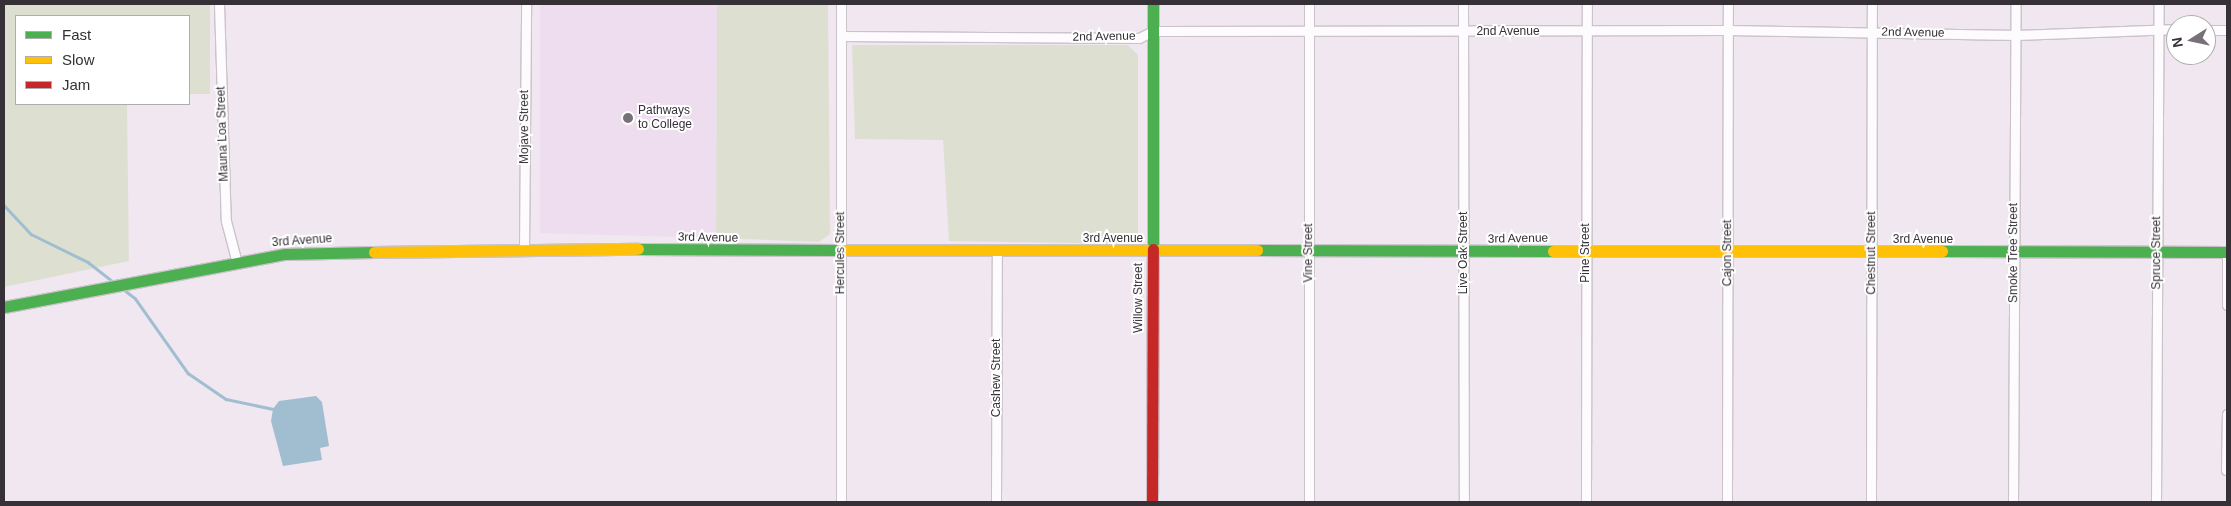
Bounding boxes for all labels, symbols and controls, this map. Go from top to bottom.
legend [15,15,190,105]
north arrow [2166,15,2216,65]
street label: 2nd Avenue [1476,25,1540,39]
street label: 2nd Avenue [1881,25,1945,41]
text: Fast [62,26,91,43]
street label: 2nd Avenue [1072,29,1136,45]
text: N [2168,36,2186,49]
text: Slow [62,51,95,68]
text: Jam [62,76,90,93]
street label: Mauna Loa Street [214,86,232,182]
street label: Mojave Street [518,90,532,164]
place label: Pathways to College [638,104,692,132]
marker: Pathways to College [622,112,634,124]
street label: Smoke Tree Street [2007,203,2021,303]
street label: Chestnut Street [1865,211,1879,295]
street label: Hercules Street [834,212,848,294]
street label: Live Oak Street [1457,212,1471,294]
street label: Spruce Street [2150,216,2164,290]
street label: Cajon Street [1721,220,1735,286]
street label: Vine Street [1302,223,1316,283]
street label: Pine Street [1579,223,1593,283]
street label: 3rd Avenue [677,230,739,246]
street label: 3rd Avenue [1487,231,1549,247]
street label: 3rd Avenue [271,232,333,250]
street label: 3rd Avenue [1082,232,1144,246]
street label: 3rd Avenue [1892,233,1954,247]
street label: Willow Street [1132,263,1146,333]
street label: Cashew Street [990,339,1004,417]

